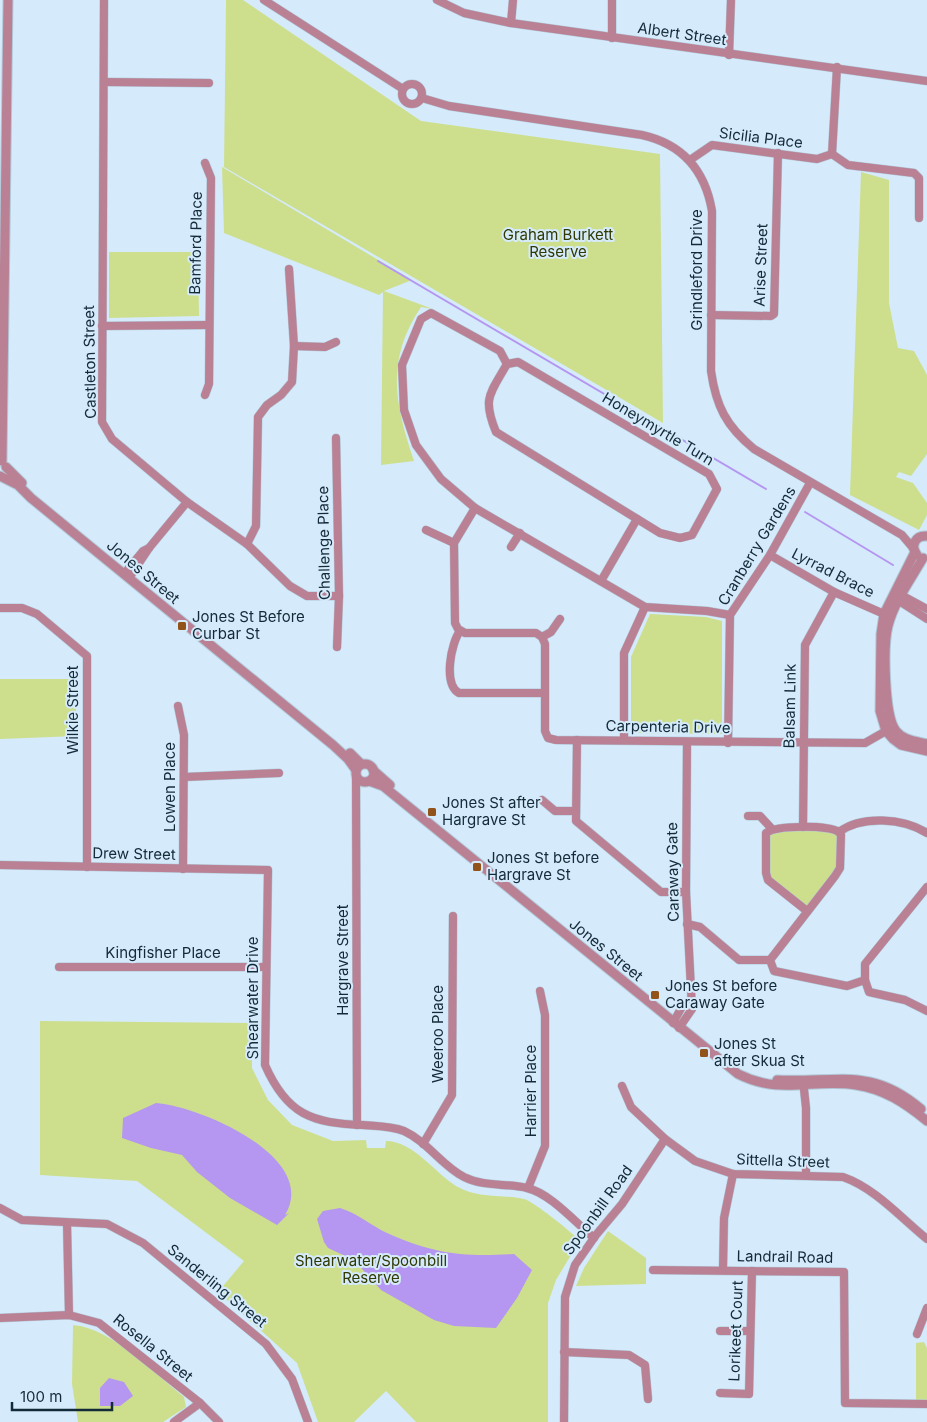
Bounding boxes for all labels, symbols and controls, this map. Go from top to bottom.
street label: Albert Street [637,18,728,49]
street label: Sicilia Place [718,123,804,152]
street label: Bamford Place [185,191,206,295]
street label: Grindleford Drive [687,209,706,331]
street label: Arise Street [750,223,771,307]
park label: Graham Burkett Reserve [503,225,613,261]
street label: Castleton Street [79,305,100,419]
street label: Honeymyrtle Turn [599,388,718,469]
street label: Cranberry Gardens [713,483,800,609]
street label: Challenge Place [313,486,334,600]
street label: Jones Street [103,536,184,608]
street label: Lyrrad Brace [789,544,878,602]
place label: Jones St Before Curbar St [192,607,305,643]
marker: Jones St Before Curbar St [176,620,188,632]
street label: Balsam Link [779,663,800,749]
street label: Wilkie Street [63,665,82,755]
street label: Carpenteria Drive [605,716,731,737]
street label: Lowen Place [160,742,179,832]
place label: Jones St after Hargrave St [442,793,541,829]
marker: Jones St after Hargrave St [426,806,438,818]
street label: Caraway Gate [662,822,683,922]
street label: Drew Street [92,843,176,864]
place label: Jones St before Hargrave St [487,848,599,884]
marker: Jones St before Hargrave St [471,861,483,873]
street label: Hargrave Street [333,904,352,1016]
street label: Jones Street [566,914,647,985]
street label: Shearwater Drive [243,937,262,1059]
street label: Kingfisher Place [105,943,221,962]
place label: Jones St before Caraway Gate [665,976,777,1012]
street label: Weeroo Place [428,985,447,1083]
marker: Jones St before Caraway Gate [649,989,661,1001]
place label: Jones St after Skua St [714,1034,805,1070]
street label: Harrier Place [521,1045,540,1137]
marker: Jones St after Skua St [698,1047,710,1059]
street label: Sittella Street [736,1149,830,1172]
street label: Spoonbill Road [559,1161,636,1258]
street label: Sanderling Street [164,1240,271,1332]
street label: Landrail Road [737,1246,834,1267]
park label: Shearwater/Spoonbill Reserve [295,1251,447,1287]
street label: Lorikeet Court [724,1280,747,1382]
street label: Rosella Street [110,1310,197,1386]
scale bar [12,1380,112,1412]
text: 100 m [20,1387,62,1406]

